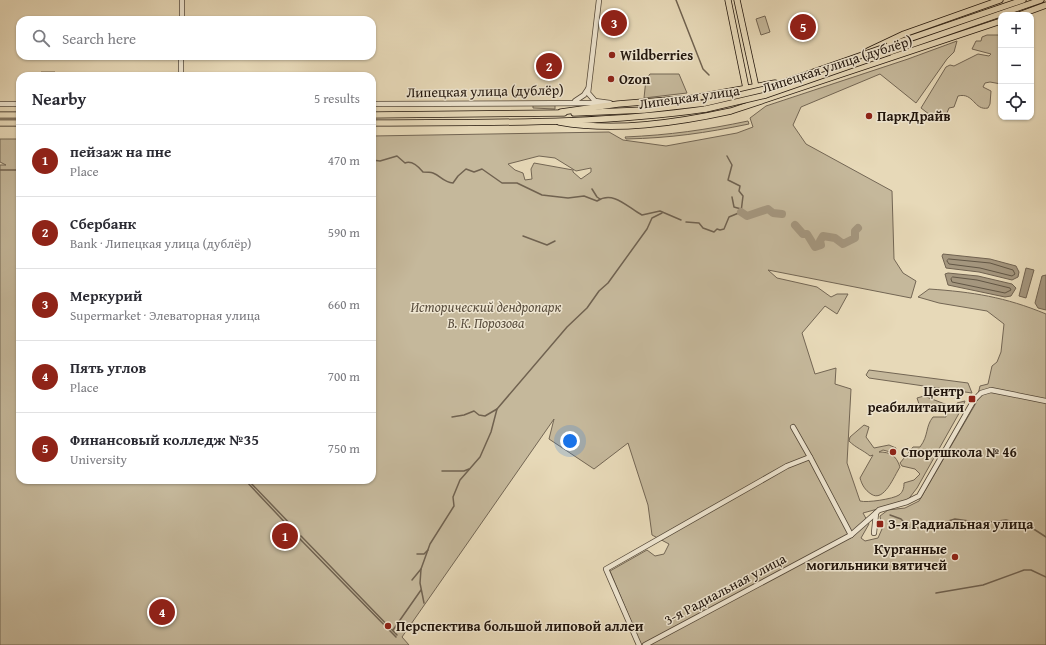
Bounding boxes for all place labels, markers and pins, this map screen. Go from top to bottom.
pin: 3 [601,8,627,38]
pin: 5 [790,12,816,42]
place label: Wildberries [620,45,693,65]
marker: Wildberries [607,50,617,60]
pin: 2 [536,51,562,81]
place label: Ozon [619,69,651,89]
marker: Ozon [606,74,616,84]
place label: ПаркДрайв [877,106,951,126]
marker: ПаркДрайв [864,111,874,121]
place label: Центр реабилитации [867,381,964,417]
marker: Центр реабилитации [967,394,977,404]
place label: Спортшкола № 46 [901,442,1017,462]
marker: Спортшкола № 46 [888,447,898,457]
place label: З-я Радиальная улица [888,514,1034,534]
marker: З-я Радиальная улица [875,519,885,529]
pin: 1 [272,521,298,551]
place label: Курганные могильники вятичей [806,539,947,575]
marker: Курганные могильники вятичей [950,552,960,562]
pin: 4 [149,597,175,627]
place label: Перспектива большой липовой аллеи [396,616,644,636]
marker: Перспектива большой липовой аллеи [383,621,393,631]

